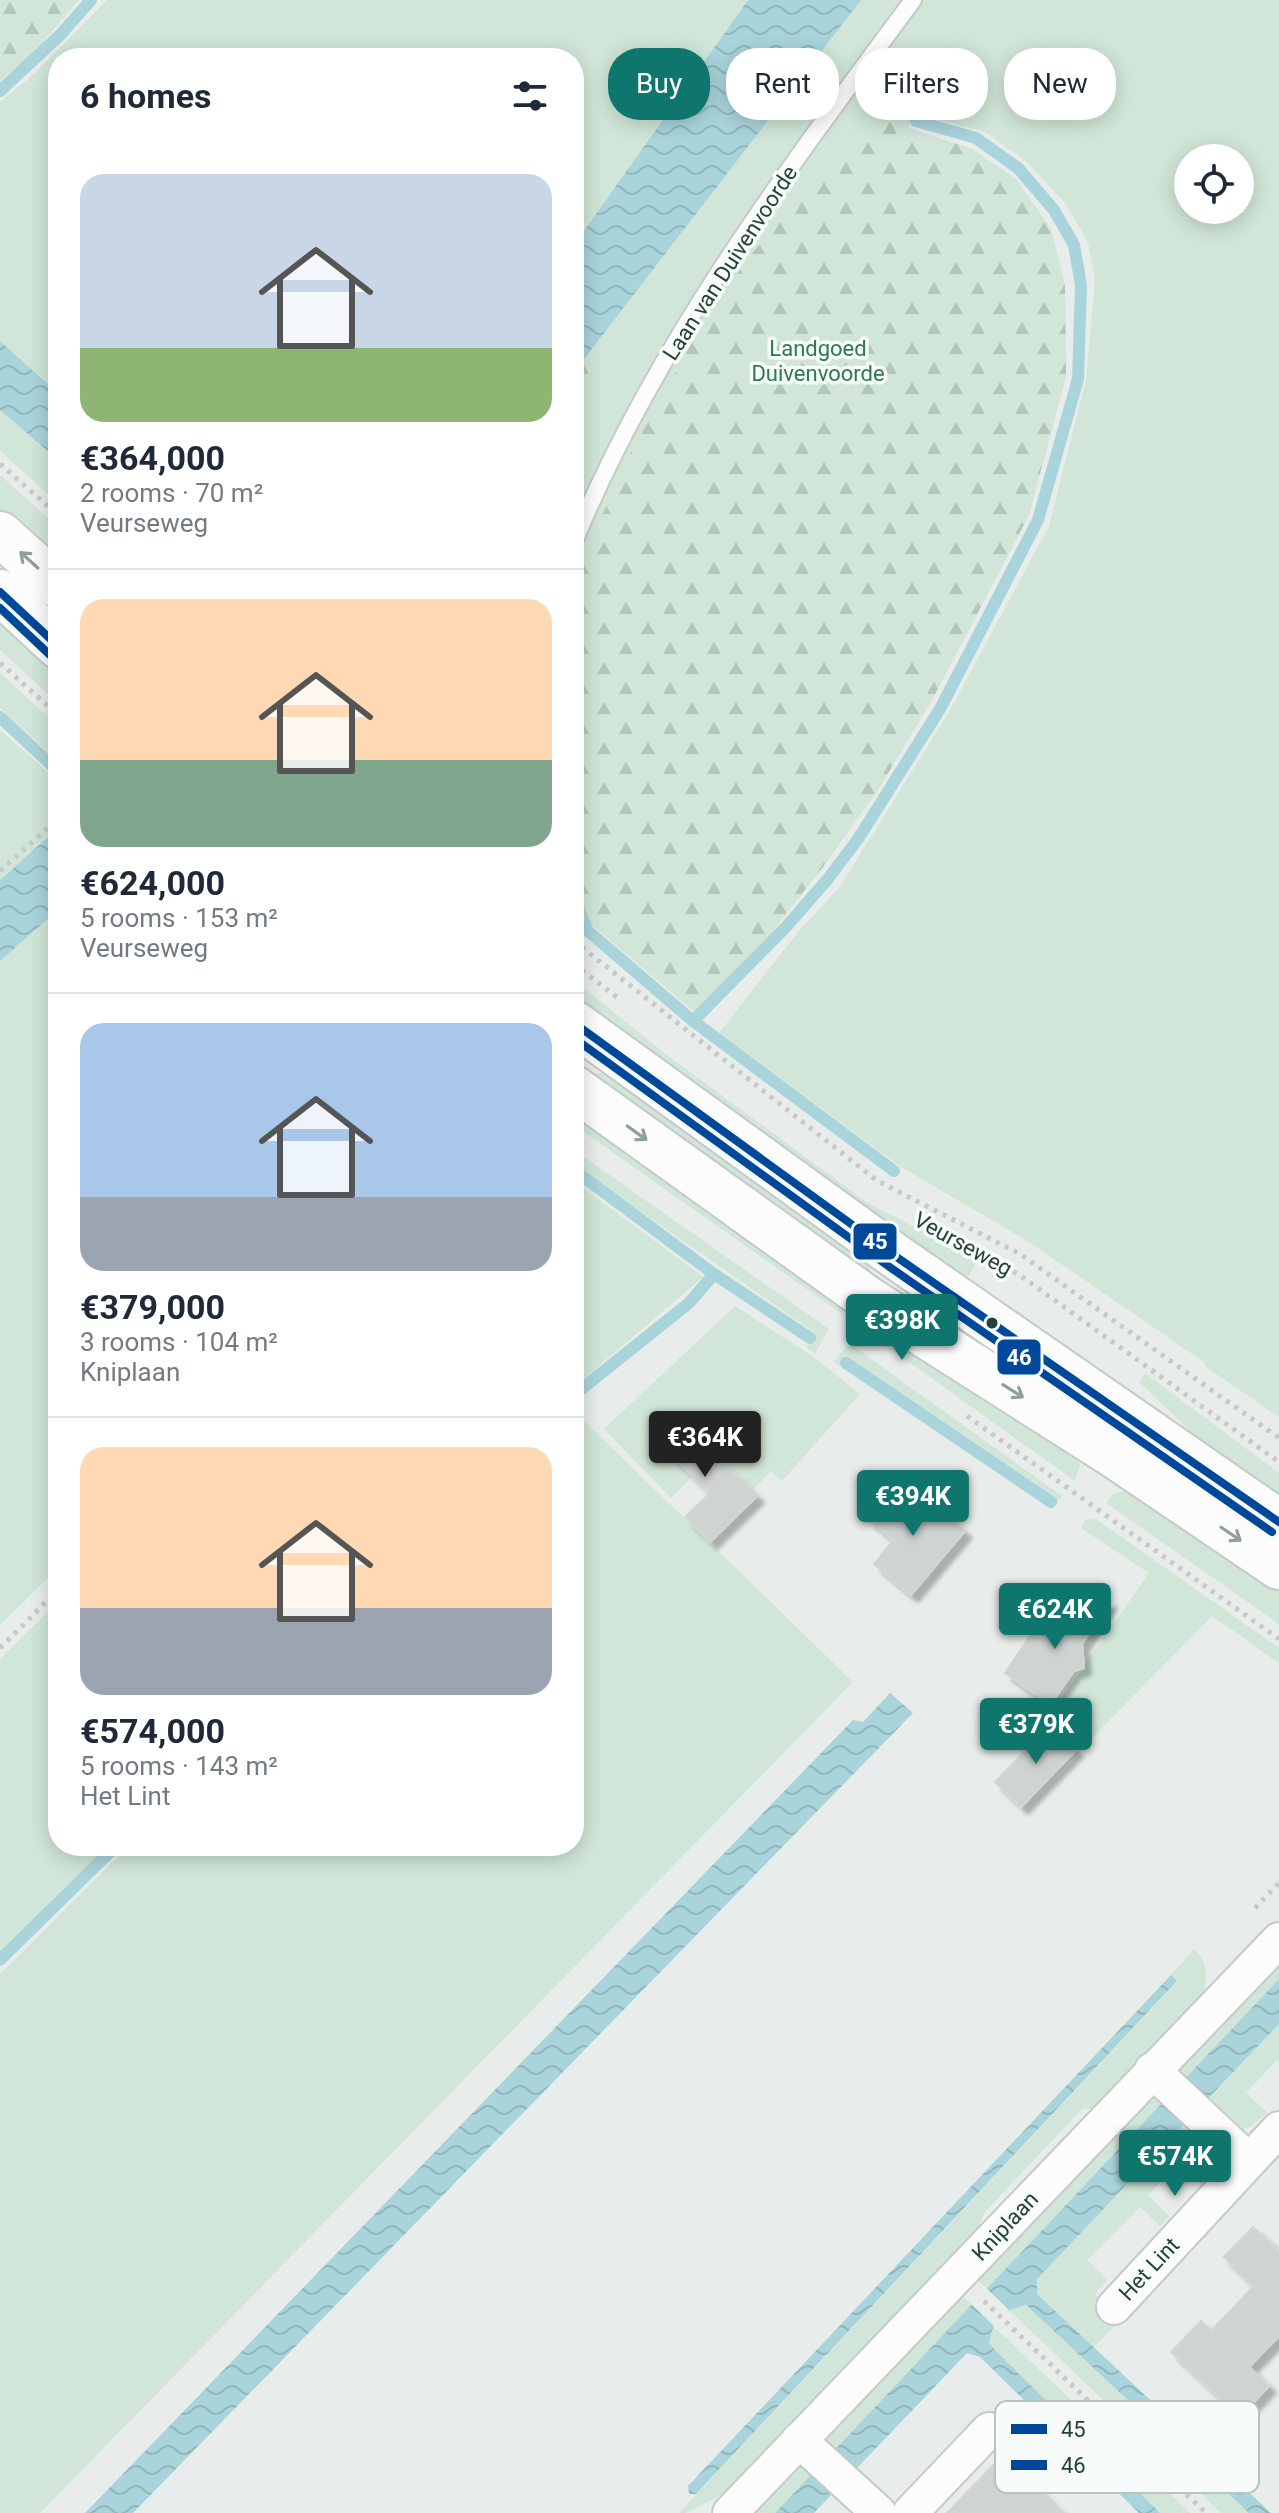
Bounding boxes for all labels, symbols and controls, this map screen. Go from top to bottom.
chip: Buy [608,48,710,120]
chip: Rent [726,48,839,120]
chip: Filters [855,48,988,120]
chip: New [1004,48,1116,120]
icon: filters [508,74,552,118]
text: 6 homes [80,76,211,116]
map controls [1174,144,1254,224]
button: locate [1174,144,1254,224]
street label: Laan van Duivenvoorde [658,161,802,365]
icon: home [244,226,388,370]
park label: Landgoed Duivenvoorde [751,336,885,386]
text: €364,000 [80,438,225,478]
text: 2 rooms · 70 m² [80,478,263,508]
text: Veurseweg [80,508,208,538]
one-way arrow [19,550,39,569]
icon: home [244,651,388,795]
text: €624,000 [80,863,225,903]
text: 5 rooms · 153 m² [80,903,278,933]
text: Veurseweg [80,933,208,963]
icon: home [244,1075,388,1219]
one-way arrow [626,1125,648,1142]
street label: Veurseweg [910,1207,1016,1281]
line badge: 45 [852,1222,898,1261]
text: 45 [862,1229,888,1254]
text: €379,000 [80,1287,225,1327]
pin: €398K [846,1294,958,1362]
text: €398K [864,1305,940,1335]
unlabelled marker [984,1315,1000,1331]
text: 3 rooms · 104 m² [80,1327,278,1357]
line badge: 46 [996,1338,1042,1376]
text: 46 [1006,1345,1032,1370]
text: Kniplaan [80,1357,180,1387]
one-way arrow [1001,1384,1024,1400]
pin: €364K [649,1411,761,1479]
text: €364K [667,1422,743,1452]
pin: €394K [857,1470,969,1538]
text: €394K [875,1481,951,1511]
icon: home [244,1499,388,1643]
one-way arrow [1219,1526,1241,1542]
pin: €624K [999,1583,1111,1651]
text: €624K [1017,1594,1093,1624]
pin: €379K [980,1698,1092,1766]
text: €379K [998,1709,1074,1739]
text: €574,000 [80,1711,225,1751]
text: 5 rooms · 143 m² [80,1751,278,1781]
text: Het Lint [80,1781,170,1811]
pin: €574K [1119,2130,1231,2198]
text: €574K [1137,2141,1213,2171]
street label: Kniplaan [967,2186,1043,2266]
street label: Het Lint [1114,2232,1184,2306]
legend [995,2401,1259,2493]
text: 45 [1061,2417,1086,2442]
text: 46 [1061,2453,1086,2478]

